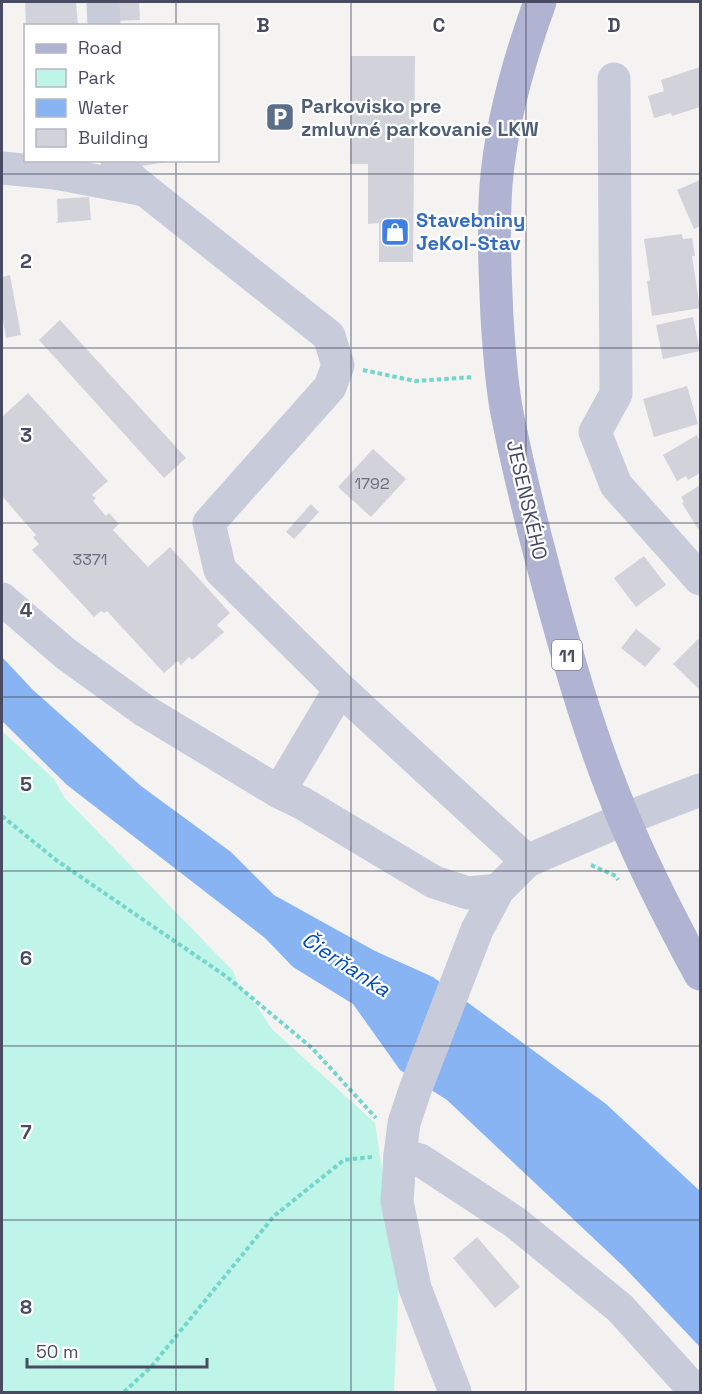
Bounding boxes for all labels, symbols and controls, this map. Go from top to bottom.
text: B [256,12,270,38]
text: C [433,12,446,38]
text: D [607,12,621,38]
legend [24,24,219,162]
text: Road [78,36,122,59]
text: Park [78,66,116,89]
place label: Parkovisko pre zmluvné parkovanie LKW [301,93,539,142]
text: Water [78,96,129,119]
parking icon: Parkovisko pre zmluvné parkovanie LKW [264,101,296,133]
text: Building [78,126,148,149]
place label: Stavebniny JeKol-Stav [416,207,525,256]
shop icon: Stavebniny JeKol-Stav [379,216,411,248]
text: 2 [20,248,32,274]
text: 3 [20,422,32,448]
street label: JESENSKÉHO [501,438,553,562]
house number: 1792 [354,473,390,494]
house number: 3371 [73,549,107,570]
text: 4 [20,597,33,623]
road number: 11 [552,640,582,670]
text: 5 [20,771,32,797]
water label: Čierňanka [297,925,396,1003]
text: 6 [20,945,32,971]
text: 7 [20,1119,32,1145]
text: 8 [20,1294,32,1320]
scale bar [27,1331,207,1369]
text: 50 m [36,1340,78,1363]

